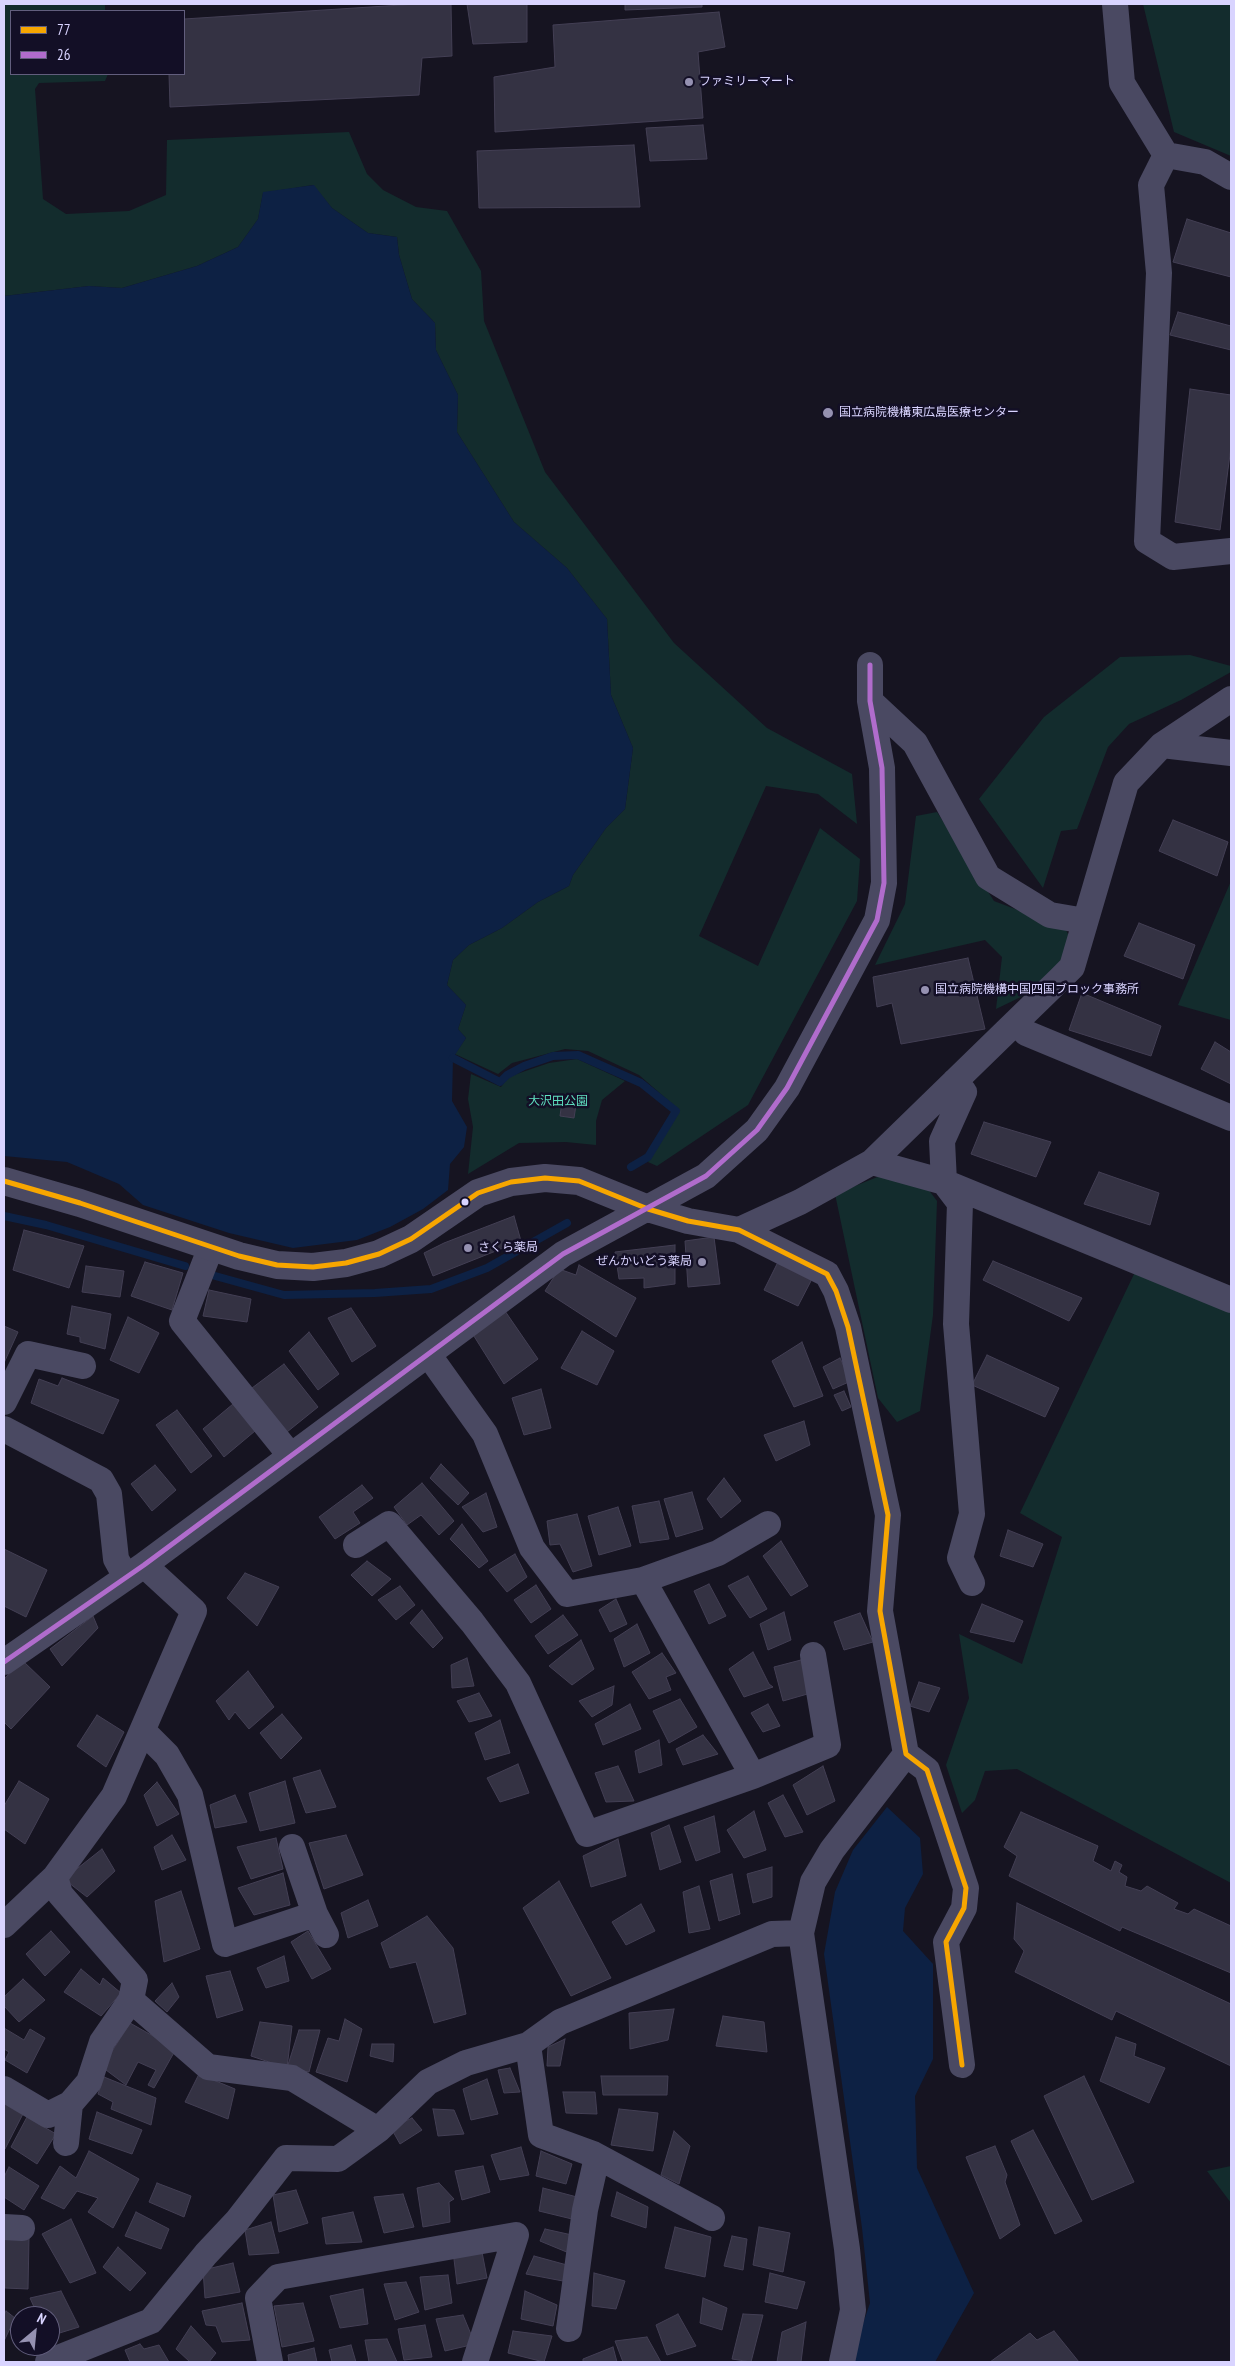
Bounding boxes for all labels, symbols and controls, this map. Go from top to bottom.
legend [10,10,185,75]
text: 77 [57,20,71,39]
text: 26 [57,45,71,64]
place label: ファミリーマート [699,75,795,89]
marker: ファミリーマート [683,76,695,88]
marker: 国立病院機構東広島医療センター [821,406,835,420]
place label: 国立病院機構東広島医療センター [839,406,1019,420]
place label: 国立病院機構中国四国ブロック事務所 [935,983,1139,997]
marker: 国立病院機構中国四国ブロック事務所 [919,984,931,996]
park label: 大沢田公園 [528,1095,588,1109]
unlabelled marker [460,1197,470,1207]
place label: さくら薬局 [478,1241,538,1255]
marker: さくら薬局 [462,1242,474,1254]
place label: ぜんかいどう薬局 [596,1255,692,1269]
marker: ぜんかいどう薬局 [696,1256,708,1268]
north arrow [10,2306,60,2356]
text: N [34,2309,49,2328]

